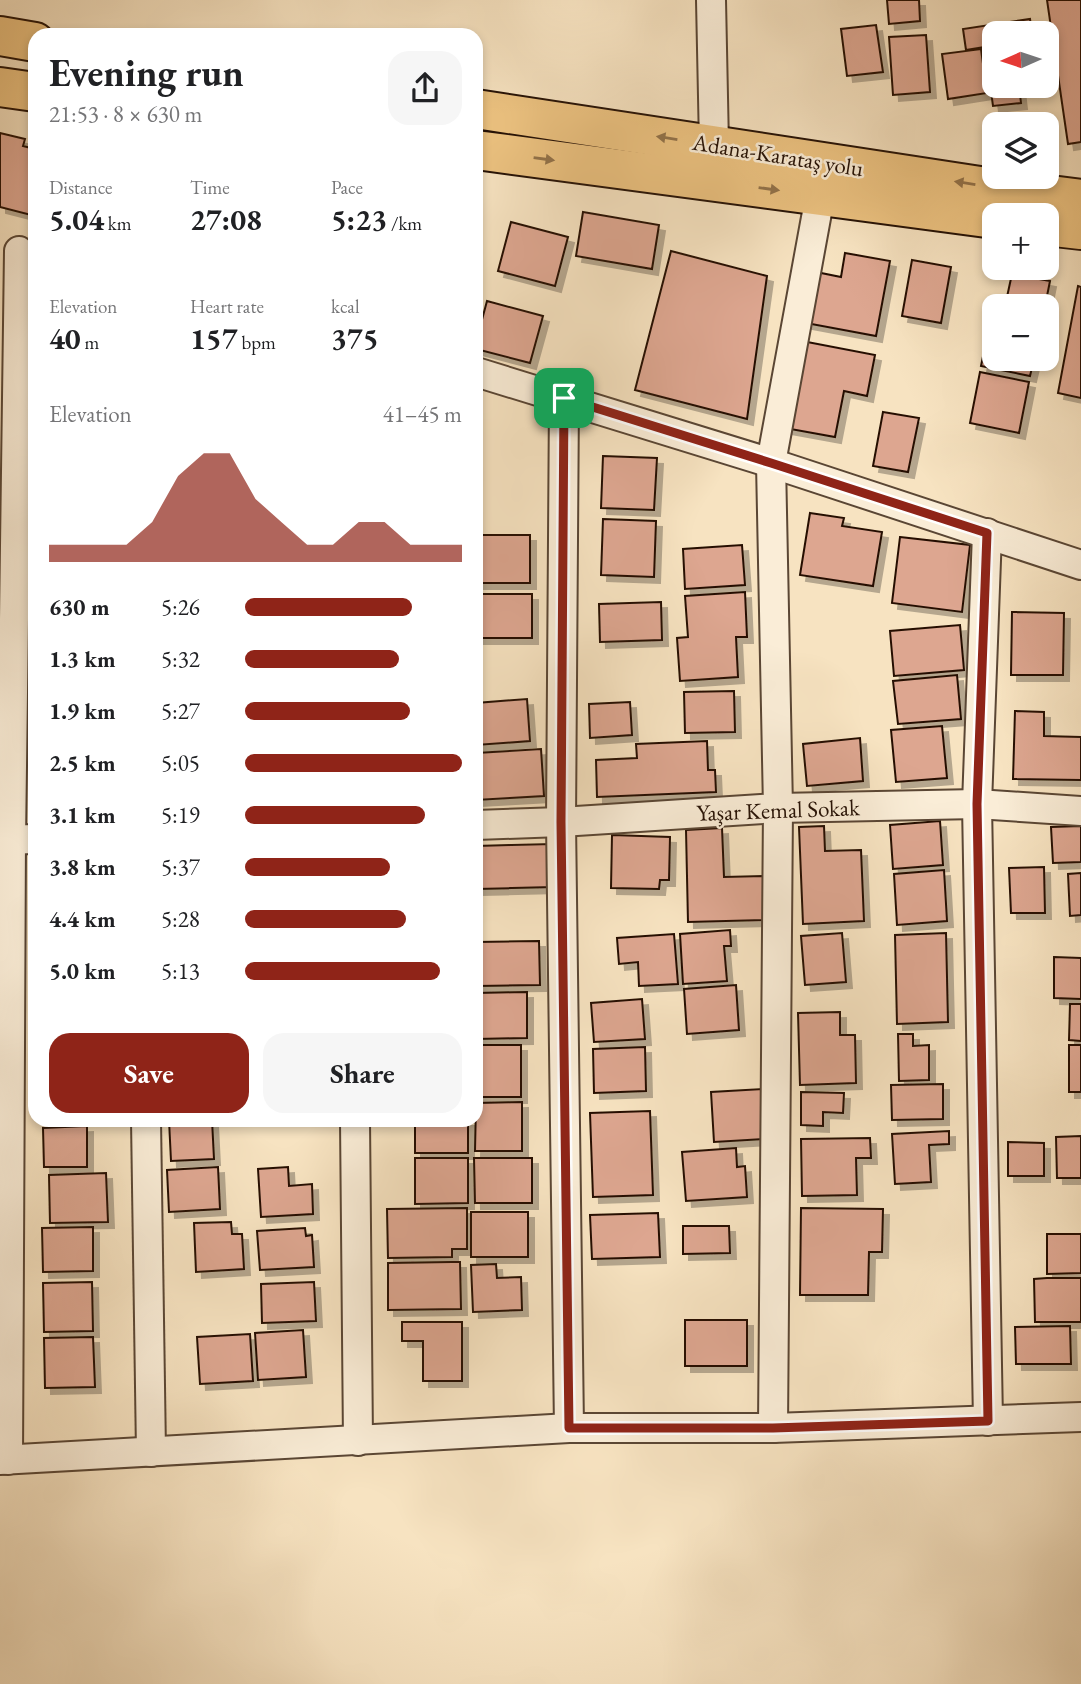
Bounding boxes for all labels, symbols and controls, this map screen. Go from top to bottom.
north arrow [982,21,1059,98]
map controls [982,21,1059,371]
text: Evening run [49,48,244,97]
button: share [388,51,462,125]
text: 21:53 · 8 × 630 m [49,99,202,129]
button: layers [982,112,1059,189]
street label: Adana-Karataş yolu [689,127,866,183]
one-way arrow [656,132,678,143]
one-way arrow [533,153,555,164]
text: Distance [49,175,112,200]
text: Time [190,175,230,200]
text: Pace [331,175,363,200]
one-way arrow [954,177,976,188]
one-way arrow [758,183,780,194]
text: 5.04 [49,200,104,239]
text: 27:08 [190,200,262,239]
text: 5:23 [331,200,387,239]
button: + [982,203,1059,280]
text: km [104,211,132,236]
text: /km [387,211,422,236]
text: Elevation [49,294,117,319]
text: Heart rate [190,294,264,319]
text: kcal [331,294,360,319]
button: − [982,294,1059,371]
text: 40 [49,319,81,358]
text: 157 [190,319,238,358]
text: 375 [331,319,379,358]
text: m [81,330,99,355]
text: bpm [238,330,276,355]
pin [534,368,594,428]
icon: arrive [545,379,583,417]
text: Elevation [49,399,132,429]
text: 41–45 m [383,399,462,429]
text: 630 m [49,592,110,622]
text: 5:26 [161,592,200,622]
text: 1.3 km [49,644,116,674]
text: 5:32 [161,644,200,674]
text: 1.9 km [49,696,116,726]
text: 5:27 [161,696,200,726]
text: 2.5 km [49,748,116,778]
text: 5:05 [161,748,200,778]
street label: Yaşar Kemal Sokak [696,792,861,828]
text: 3.1 km [49,800,116,830]
text: 5:19 [161,800,200,830]
text: 3.8 km [49,852,116,882]
text: 5:37 [161,852,200,882]
text: 4.4 km [49,904,116,934]
text: 5:28 [161,904,200,934]
text: 5.0 km [49,956,116,986]
text: 5:13 [161,956,200,986]
button: Save [49,1033,249,1113]
button: Share [263,1033,462,1113]

